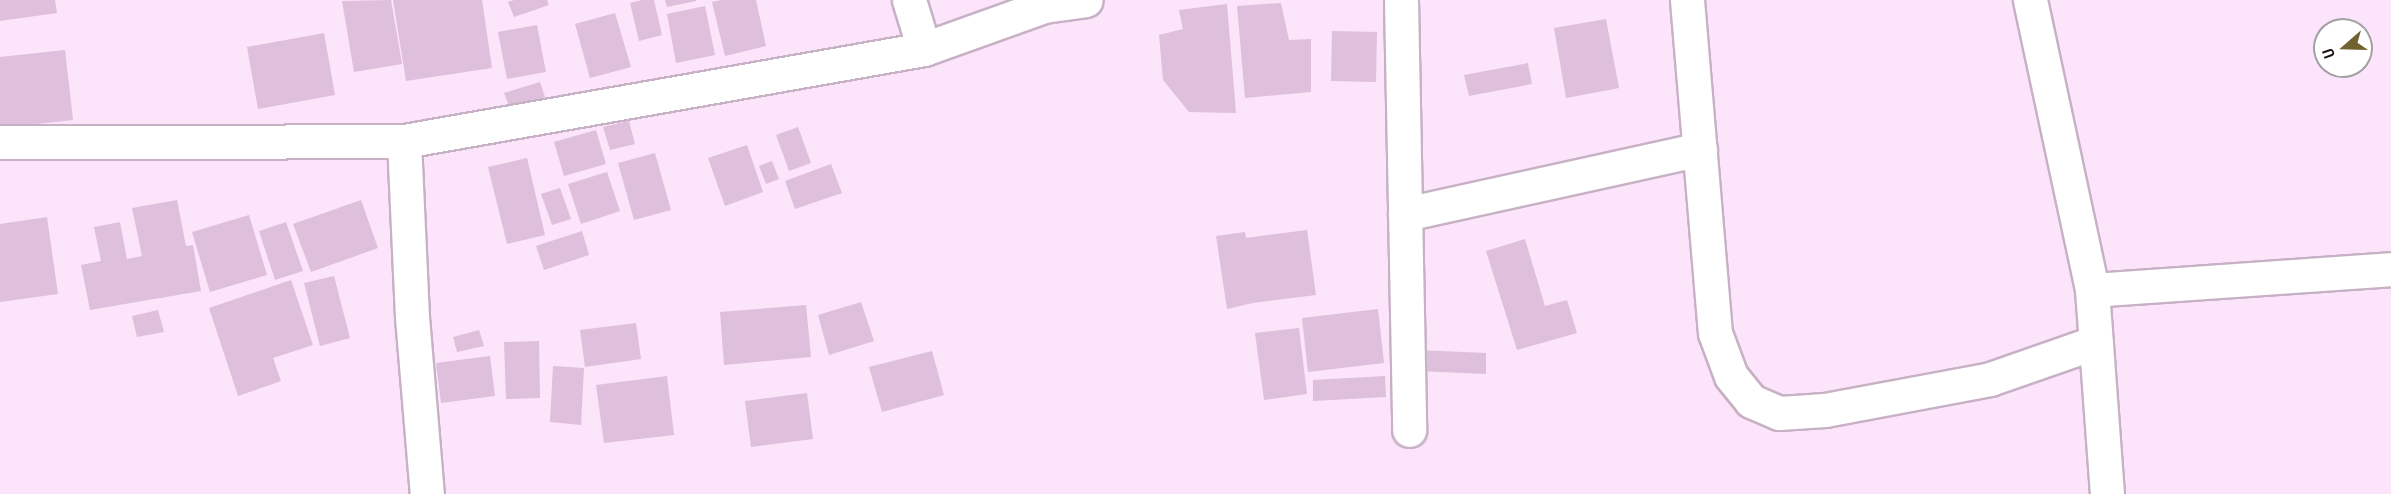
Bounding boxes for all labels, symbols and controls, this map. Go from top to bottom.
north arrow [2313,18,2373,78]
text: U [2316,45,2340,62]

